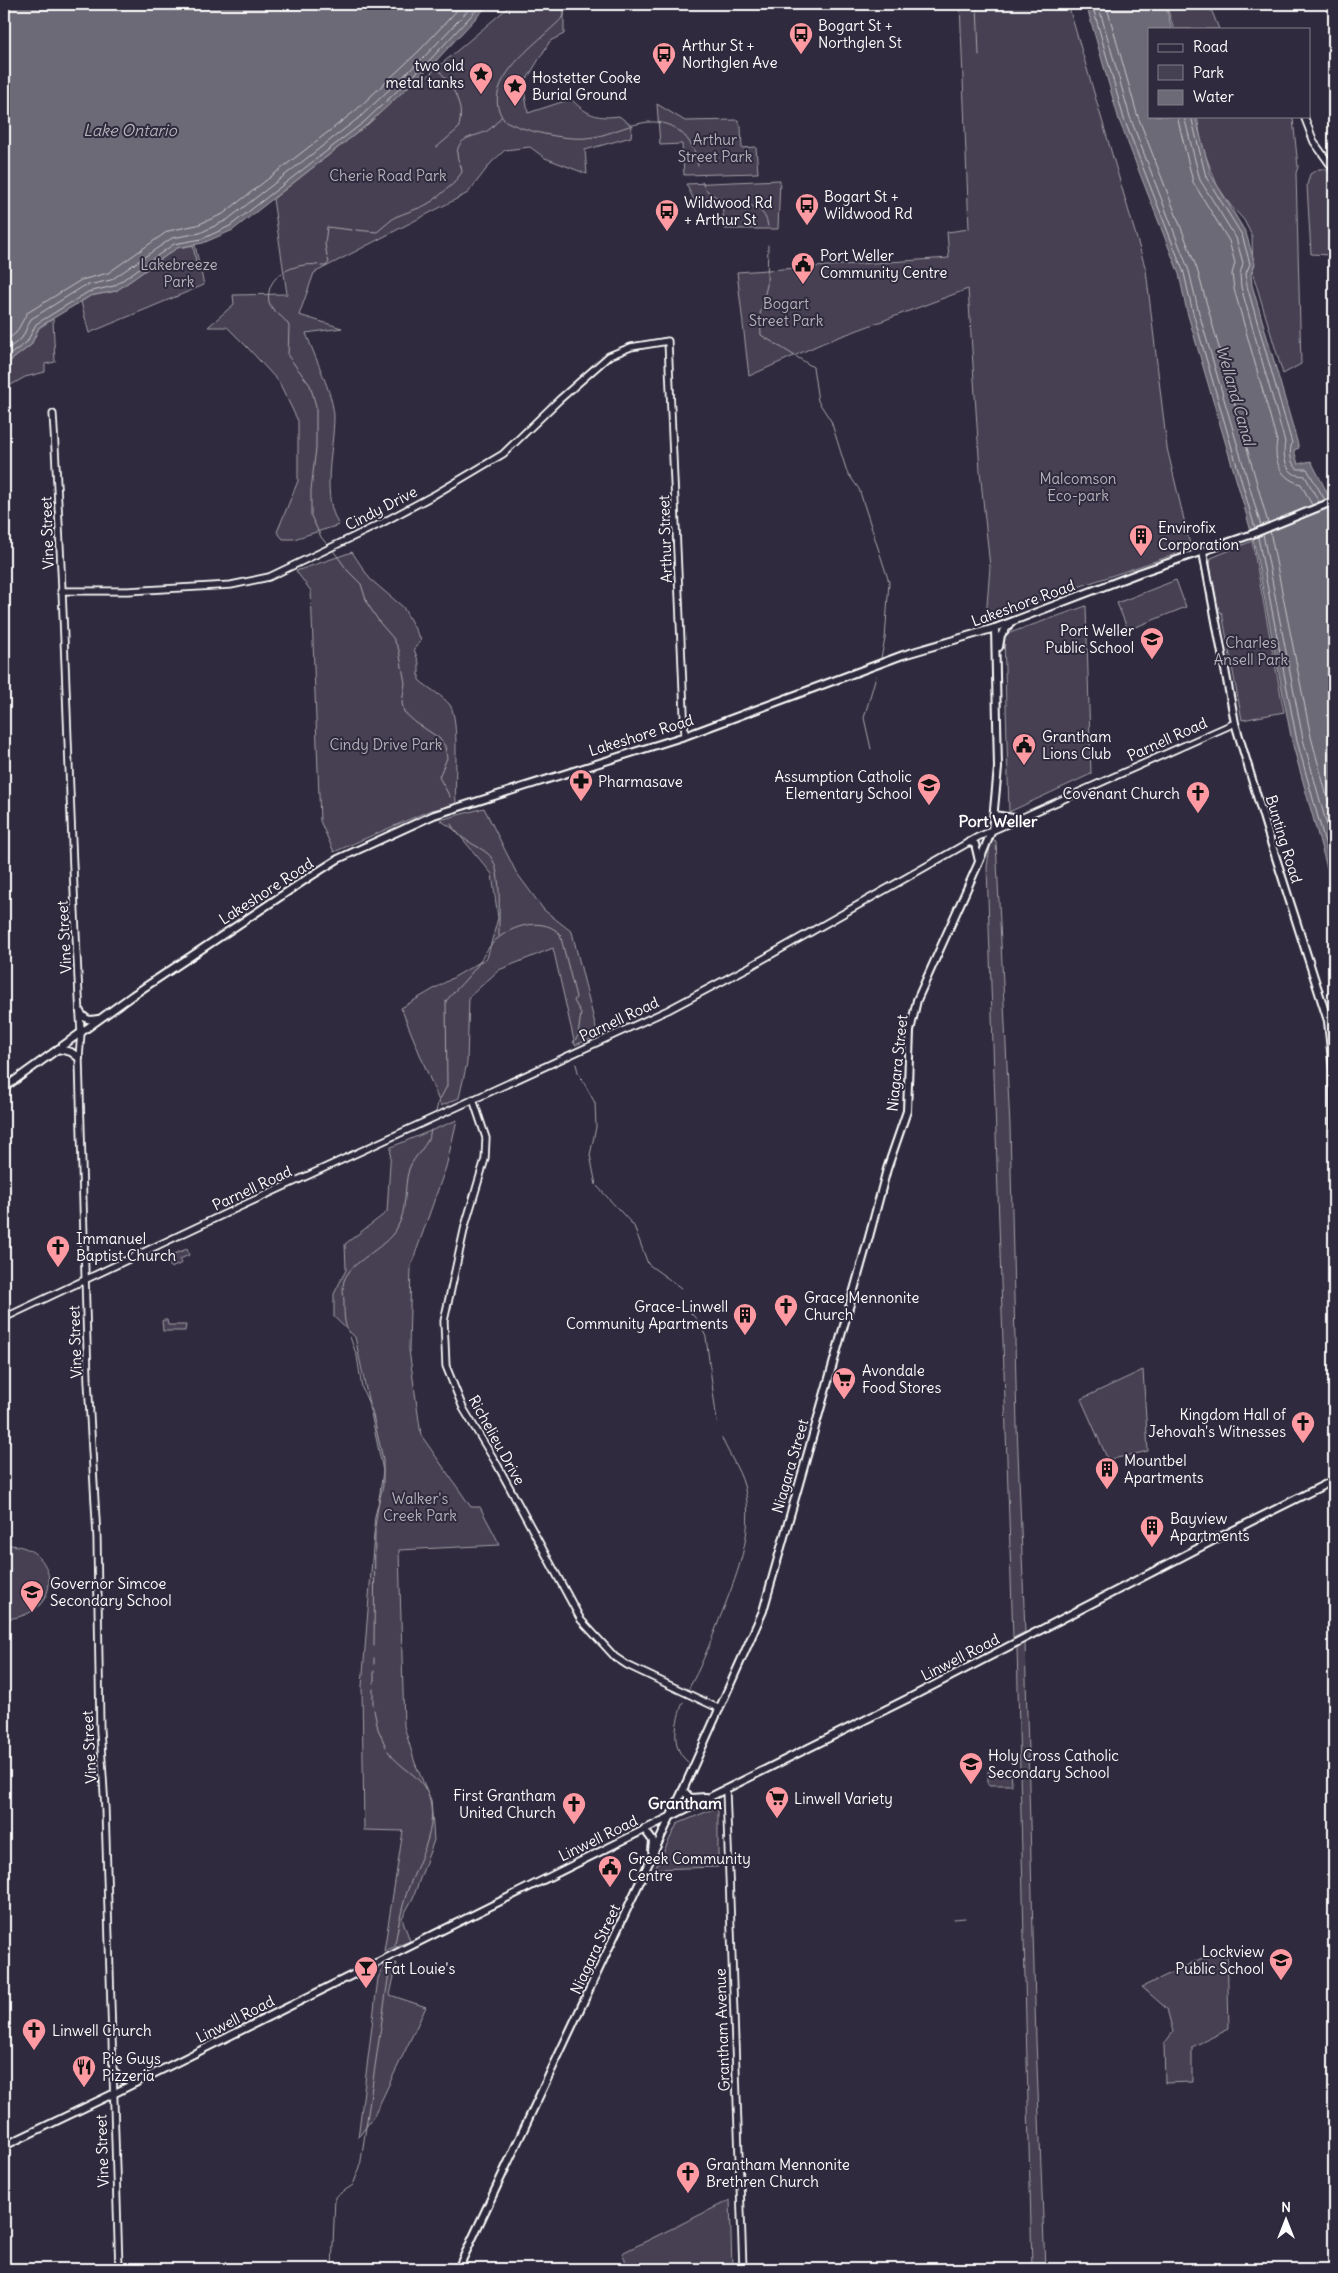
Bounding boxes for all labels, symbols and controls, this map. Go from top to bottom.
place label: Bogart St + Northglen St [818,16,902,52]
bus stop icon: Bogart St + Northglen St [788,21,814,55]
legend [1148,28,1310,118]
place label: Arthur St + Northglen Ave [682,36,777,72]
text: Road [1193,37,1228,56]
bus stop icon: Arthur St + Northglen Ave [651,41,677,75]
place label: two old metal tanks [385,56,464,92]
place icon: two old metal tanks [468,61,494,95]
text: Park [1193,63,1224,82]
place label: Hostetter Cooke Burial Ground [532,68,641,104]
place icon: Hostetter Cooke Burial Ground [502,73,528,107]
text: Water [1193,87,1234,106]
water label: Lake Ontario [83,120,178,140]
park label: Arthur Street Park [678,130,753,166]
park label: Cherie Road Park [329,166,447,185]
place label: Bogart St + Wildwood Rd [824,187,913,223]
bus stop icon: Bogart St + Wildwood Rd [794,192,820,226]
place label: Wildwood Rd + Arthur St [684,193,773,229]
bus stop icon: Wildwood Rd + Arthur St [654,198,680,232]
place label: Port Weller Community Centre [820,246,947,282]
public building icon: Port Weller Community Centre [790,251,816,285]
park label: Lakebreeze Park [140,255,218,291]
park label: Bogart Street Park [749,294,824,330]
water label: Welland Canal [1212,343,1260,450]
park label: Malcomson Eco-park [1039,469,1117,505]
street label: Cindy Drive [342,482,420,534]
street label: Arthur Street [654,495,676,583]
street label: Vine Street [36,496,58,570]
place label: Envirofix Corporation [1158,518,1240,554]
building icon: Envirofix Corporation [1128,523,1154,557]
street label: Lakeshore Road [969,575,1077,631]
place label: Port Weller Public School [1045,621,1134,657]
school or university icon: Port Weller Public School [1139,626,1165,660]
park label: Charles Ansell Park [1214,633,1289,669]
street label: Lakeshore Road [586,710,696,760]
street label: Parnell Road [1124,713,1210,765]
place label: Grantham Lions Club [1042,727,1111,763]
public building icon: Grantham Lions Club [1011,732,1037,766]
park label: Cindy Drive Park [330,735,443,754]
place label: Assumption Catholic Elementary School [774,767,912,803]
pharmacy icon: Pharmasave [568,768,594,802]
place label: Pharmasave [598,772,683,791]
school or university icon: Assumption Catholic Elementary School [916,772,942,806]
church icon: Covenant Church [1185,780,1211,814]
place label: Covenant Church [1063,784,1180,803]
street label: Bunting Road [1262,793,1306,886]
district label: Port Weller [959,811,1038,831]
street label: Lakeshore Road [215,853,317,929]
street label: Vine Street [53,900,75,974]
street label: Parnell Road [576,992,662,1046]
street label: Niagara Street [882,1014,912,1112]
street label: Parnell Road [209,1161,295,1215]
place label: Immanuel Baptist Church [76,1229,177,1265]
church icon: Immanuel Baptist Church [45,1234,71,1268]
place label: Grace Mennonite Church [804,1288,919,1324]
church icon: Grace Mennonite Church [773,1293,799,1327]
place label: Grace-Linwell Community Apartments [566,1297,728,1333]
building icon: Grace-Linwell Community Apartments [732,1302,758,1336]
street label: Vine Street [64,1305,86,1379]
place label: Avondale Food Stores [862,1361,941,1397]
supermarket icon: Avondale Food Stores [831,1366,857,1400]
street label: Richelieu Drive [464,1392,530,1488]
place label: Kingdom Hall of Jehovah's Witnesses [1148,1405,1287,1441]
church icon: Kingdom Hall of Jehovah's Witnesses [1290,1410,1316,1444]
street label: Niagara Street [767,1417,813,1515]
place label: Mountbel Apartments [1124,1451,1204,1487]
building icon: Mountbel Apartments [1094,1456,1120,1490]
park label: Walker's Creek Park [383,1489,457,1525]
place label: Bayview Apartments [1170,1509,1250,1545]
building icon: Bayview Apartments [1139,1514,1165,1548]
place label: Governor Simcoe Secondary School [50,1574,172,1610]
school or university icon: Governor Simcoe Secondary School [19,1579,45,1613]
street label: Linwell Road [918,1629,1003,1685]
street label: Vine Street [78,1710,100,1784]
place label: Holy Cross Catholic Secondary School [988,1746,1119,1782]
school or university icon: Holy Cross Catholic Secondary School [958,1751,984,1785]
supermarket icon: Linwell Variety [764,1785,790,1819]
place label: First Grantham United Church [453,1786,556,1822]
place label: Linwell Variety [794,1789,893,1808]
church icon: First Grantham United Church [561,1791,587,1825]
district label: Grantham [648,1793,722,1813]
street label: Linwell Road [555,1811,641,1865]
place label: Greek Community Centre [628,1849,751,1885]
public building icon: Greek Community Centre [597,1854,623,1888]
street label: Niagara Street [566,1901,624,1997]
place label: Lockview Public School [1175,1942,1264,1978]
school or university icon: Lockview Public School [1268,1947,1294,1981]
bar icon: Fat Louie's [353,1955,379,1989]
place label: Fat Louie's [384,1959,455,1978]
street label: Grantham Avenue [710,1968,734,2092]
street label: Linwell Road [193,1991,278,2047]
church icon: Linwell Church [21,2017,47,2051]
place label: Linwell Church [52,2021,152,2040]
place label: Pie Guys Pizzeria [102,2049,161,2085]
restaurant icon: Pie Guys Pizzeria [71,2054,97,2088]
street label: Vine Street [91,2114,113,2188]
place label: Grantham Mennonite Brethren Church [706,2155,850,2191]
church icon: Grantham Mennonite Brethren Church [675,2160,701,2194]
north arrow [1260,2196,1310,2246]
text: N [1281,2198,1291,2216]

